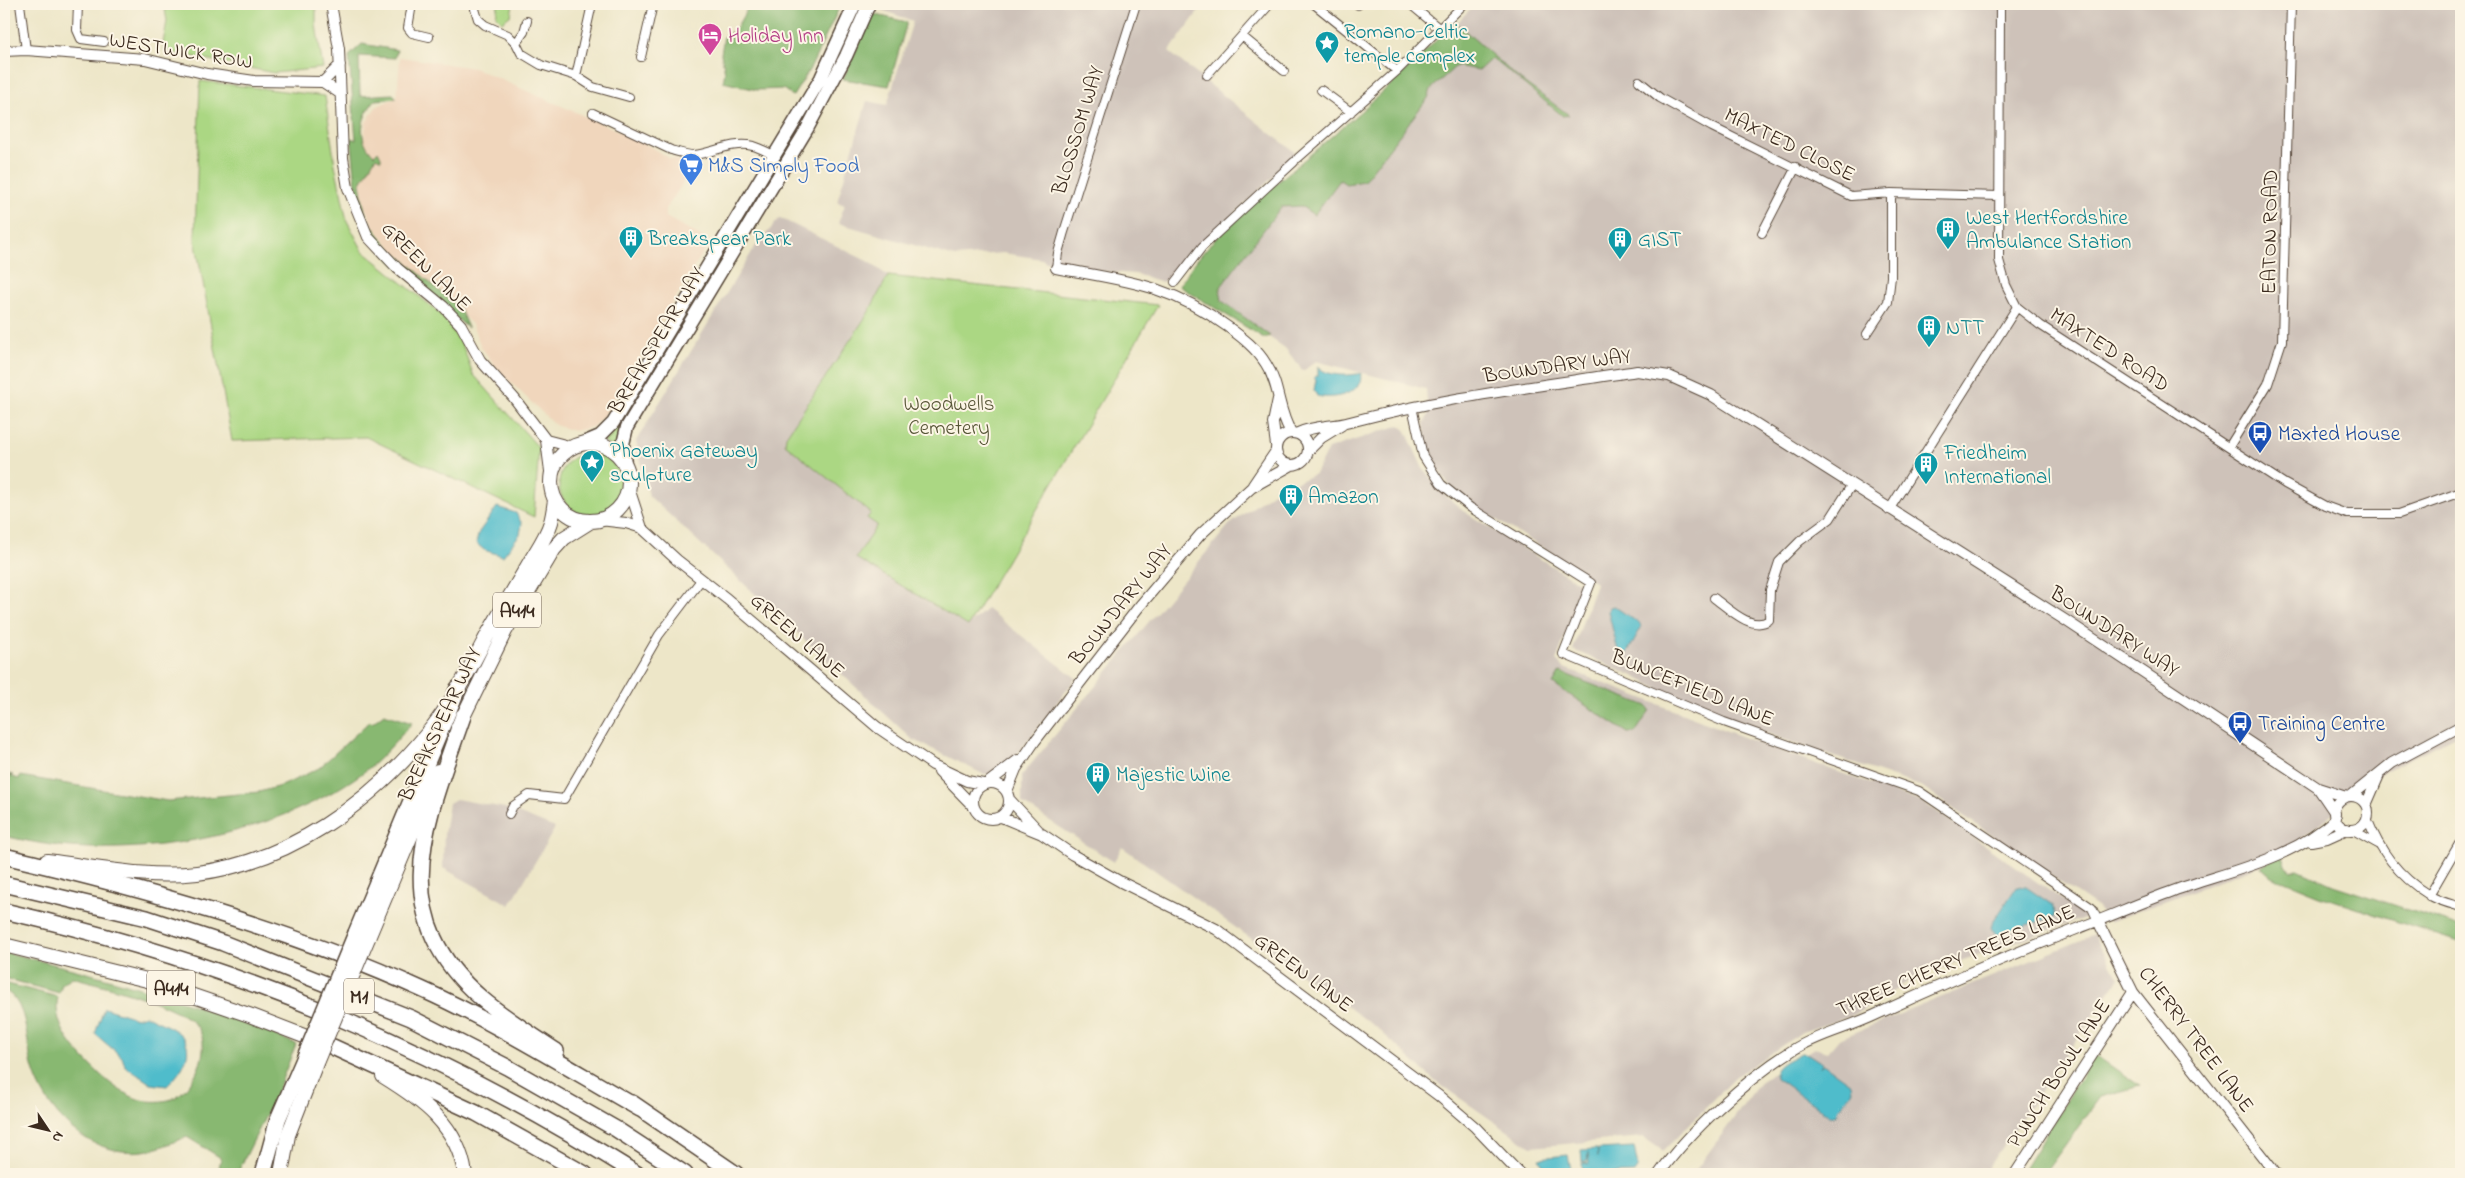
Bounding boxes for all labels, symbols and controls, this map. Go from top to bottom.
place label: Romano-Celtic temple complex [1344,18,1475,72]
hotel icon: Holiday Inn [697,22,723,56]
place label: Holiday Inn [728,22,824,54]
street label: WESTWICK ROW [107,26,254,78]
place icon: Romano-Celtic temple complex [1314,30,1340,64]
street label: BLOSSOM WAY [1045,62,1113,200]
street label: MAXTED CLOSE [1719,101,1860,191]
supermarket icon: M&S Simply Food [678,152,704,186]
place label: M&S Simply Food [708,152,859,184]
street label: EATON ROAD [2255,169,2287,295]
place label: West Hertfordshire Ambulance Station [1966,204,2131,258]
street label: GREEN LANE [374,215,478,319]
building icon: West Hertfordshire Ambulance Station [1935,216,1961,250]
building icon: Breakspear Park [618,225,644,259]
place label: Breakspear Park [647,225,792,255]
building icon: GIST [1607,226,1633,260]
place label: GIST [1638,226,1682,256]
street label: BREAKSPEAR WAY [601,261,714,421]
street label: MAXTED ROAD [2043,301,2175,401]
building icon: NTT [1916,314,1942,348]
place label: NTT [1946,314,1984,344]
street label: BOUNDARY WAY [1480,342,1634,392]
park label: Woodwells Cemetery [904,390,994,446]
bus stop icon: Maxted House [2247,420,2273,454]
place label: Maxted House [2278,420,2401,450]
place label: Phoenix Gateway sculpture [610,437,758,491]
place label: Friedheim International [1943,439,2051,493]
place icon: Phoenix Gateway sculpture [579,449,605,483]
building icon: Friedheim International [1913,451,1939,485]
building icon: Amazon [1278,483,1304,517]
place label: Amazon [1308,483,1379,513]
street label: BOUNDARY WAY [1062,538,1180,673]
street label: BOUNDARY WAY [2042,579,2185,686]
street label: GREEN LANE [743,587,851,686]
road number: A414 [493,592,541,628]
street label: BREAKSPEAR WAY [391,642,490,808]
street label: BUNCEFIELD LANE [1605,642,1778,735]
bus stop icon: Training Centre [2227,710,2253,744]
place label: Training Centre [2258,710,2386,742]
building icon: Majestic Wine [1085,761,1111,795]
place label: Majestic Wine [1116,761,1231,791]
street label: THREE CHERRY TREES LANE [1832,898,2080,1026]
street label: GREEN LANE [1247,926,1359,1021]
street label: CHERRY TREE LANE [2130,961,2261,1120]
road number: A414 [147,970,195,1006]
road number: M1 [344,978,374,1014]
street label: PUNCH BOWL LANE [2000,994,2119,1154]
north arrow [22,1106,72,1156]
text: N [46,1127,69,1146]

